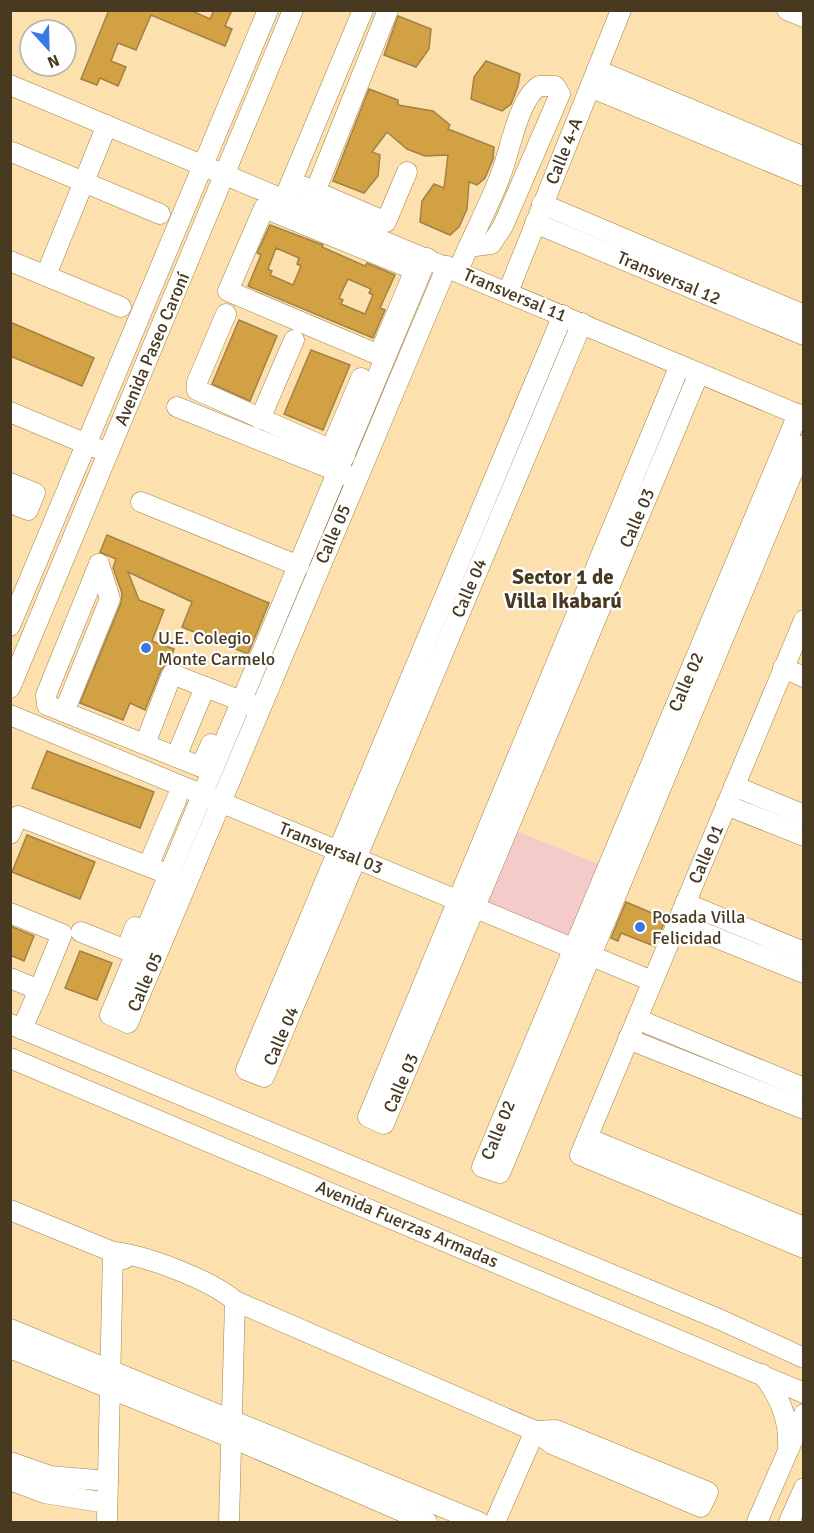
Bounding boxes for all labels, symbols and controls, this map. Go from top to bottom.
north arrow [18,18,78,78]
text: N [44,50,62,72]
street label: Calle 4-A [541,114,587,188]
street label: Transversal 12 [614,246,724,310]
street label: Transversal 11 [460,263,570,327]
street label: Avenida Paseo Caroní [110,269,194,429]
street label: Calle 03 [615,485,659,551]
street label: Calle 05 [311,501,355,567]
street label: Calle 04 [447,555,491,621]
district label: Sector 1 de Villa Ikabarú [504,564,622,614]
place label: U.E. Colegio Monte Carmelo [158,627,275,670]
marker: U.E. Colegio Monte Carmelo [139,641,153,655]
street label: Calle 02 [664,649,708,715]
street label: Transversal 03 [276,817,386,879]
street label: Calle 01 [684,821,728,887]
place label: Posada Villa Felicidad [652,906,745,949]
marker: Posada Villa Felicidad [633,920,647,934]
street label: Calle 05 [123,949,167,1015]
street label: Calle 04 [259,1003,303,1069]
street label: Calle 03 [379,1050,423,1116]
street label: Calle 02 [476,1097,520,1163]
street label: Avenida Fuerzas Armadas [312,1176,502,1272]

